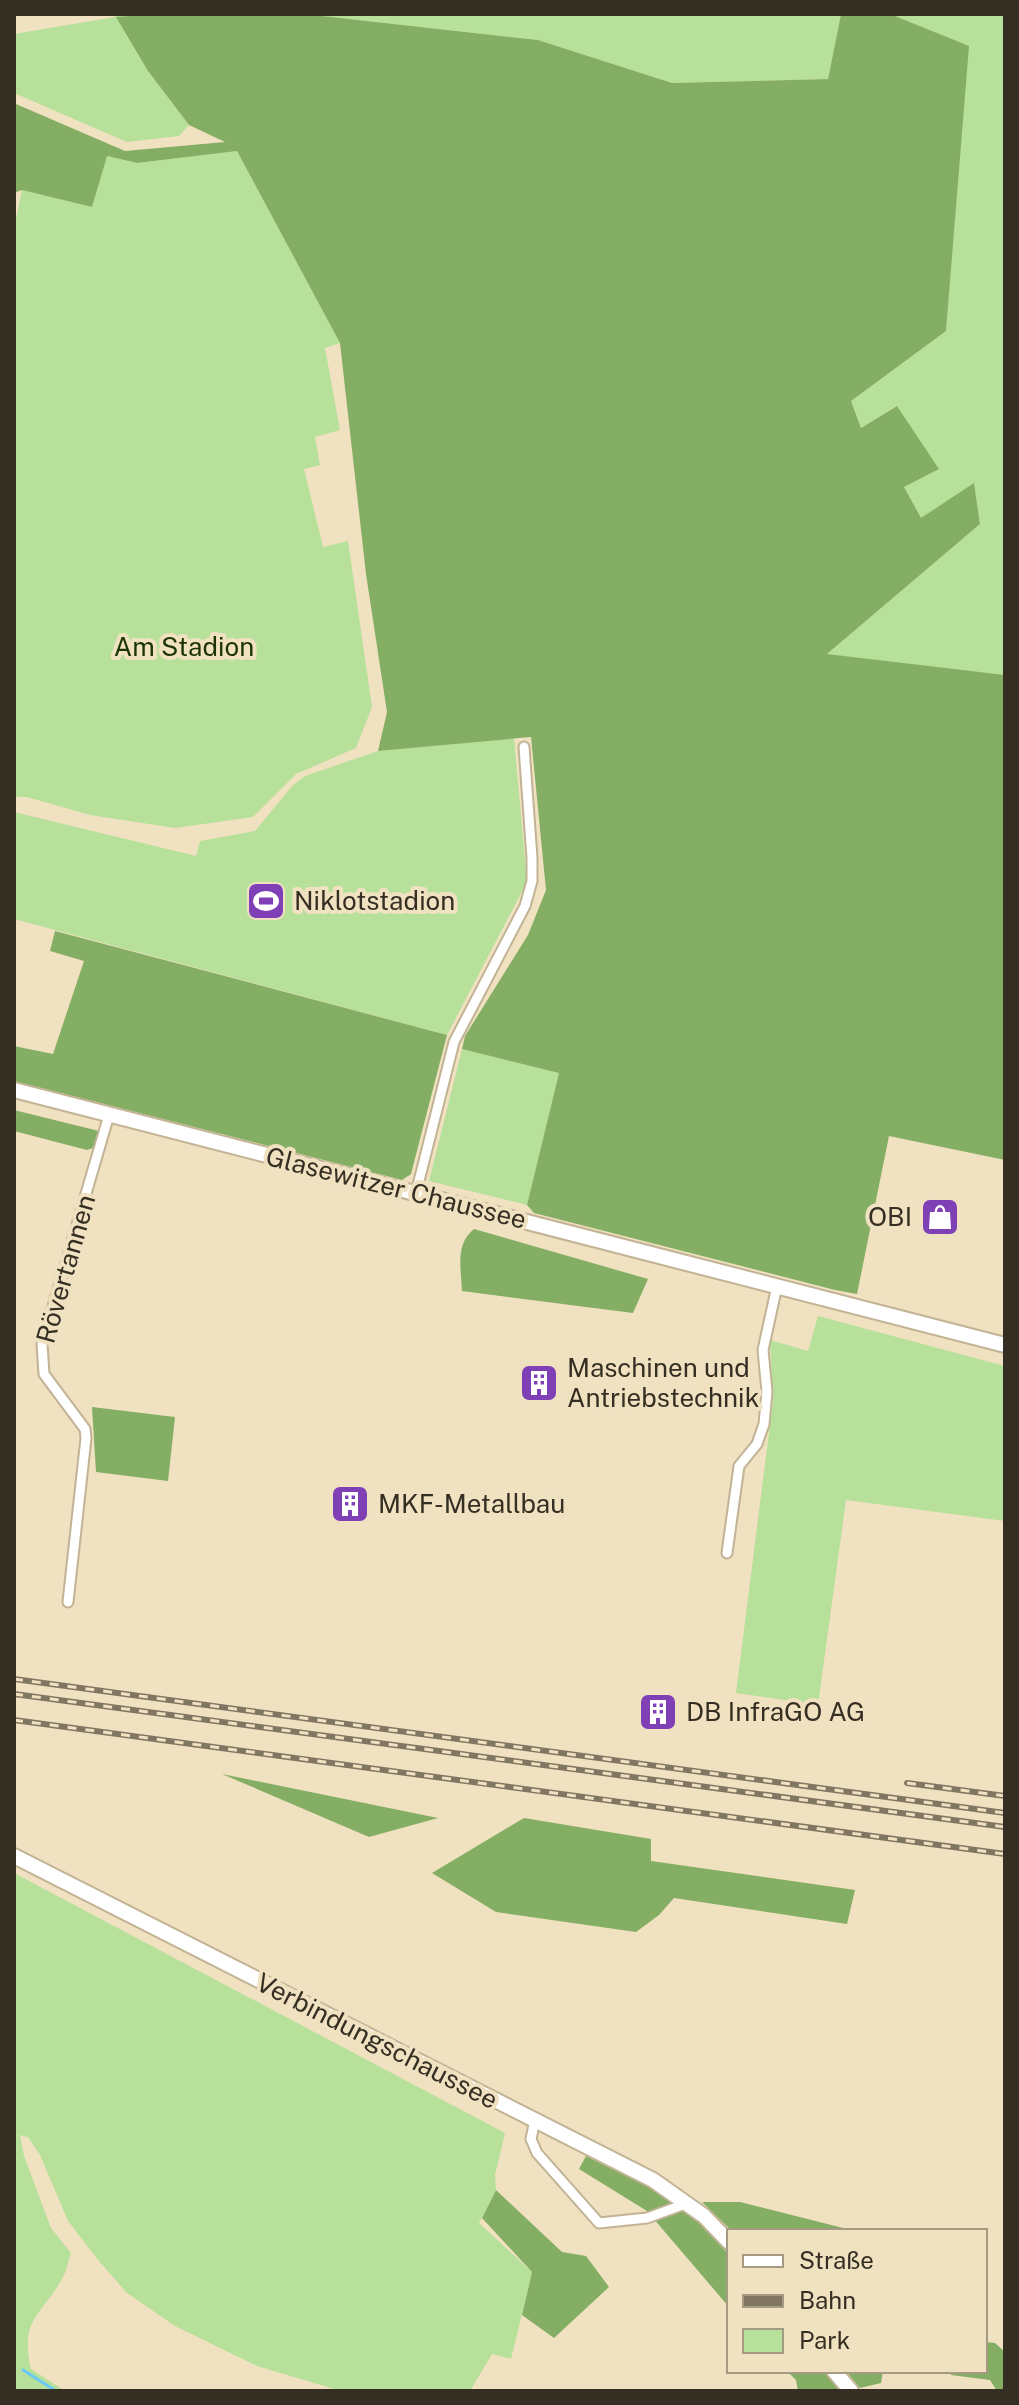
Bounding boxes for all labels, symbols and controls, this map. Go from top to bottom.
park label: Am Stadion [114,631,254,662]
sports icon: Niklotstadion [245,880,287,922]
place label: Niklotstadion [294,885,455,916]
street label: Glasewitzer Chaussee [263,1140,530,1235]
street label: Rövertannen [30,1191,102,1347]
shop icon: OBI [919,1196,961,1238]
place label: OBI [868,1201,912,1232]
place label: Maschinen und Antriebstechnik [567,1352,759,1413]
building icon: Maschinen und Antriebstechnik [518,1362,560,1404]
building icon: MKF-Metallbau [329,1483,371,1525]
place label: MKF-Metallbau [378,1488,565,1519]
building icon: DB InfraGO AG [637,1691,679,1733]
place label: DB InfraGO AG [686,1696,865,1727]
street label: Verbindungschaussee [251,1966,503,2115]
legend [727,2229,987,2373]
text: Straße [799,2246,874,2274]
text: Bahn [799,2286,856,2314]
text: Park [799,2326,850,2354]

